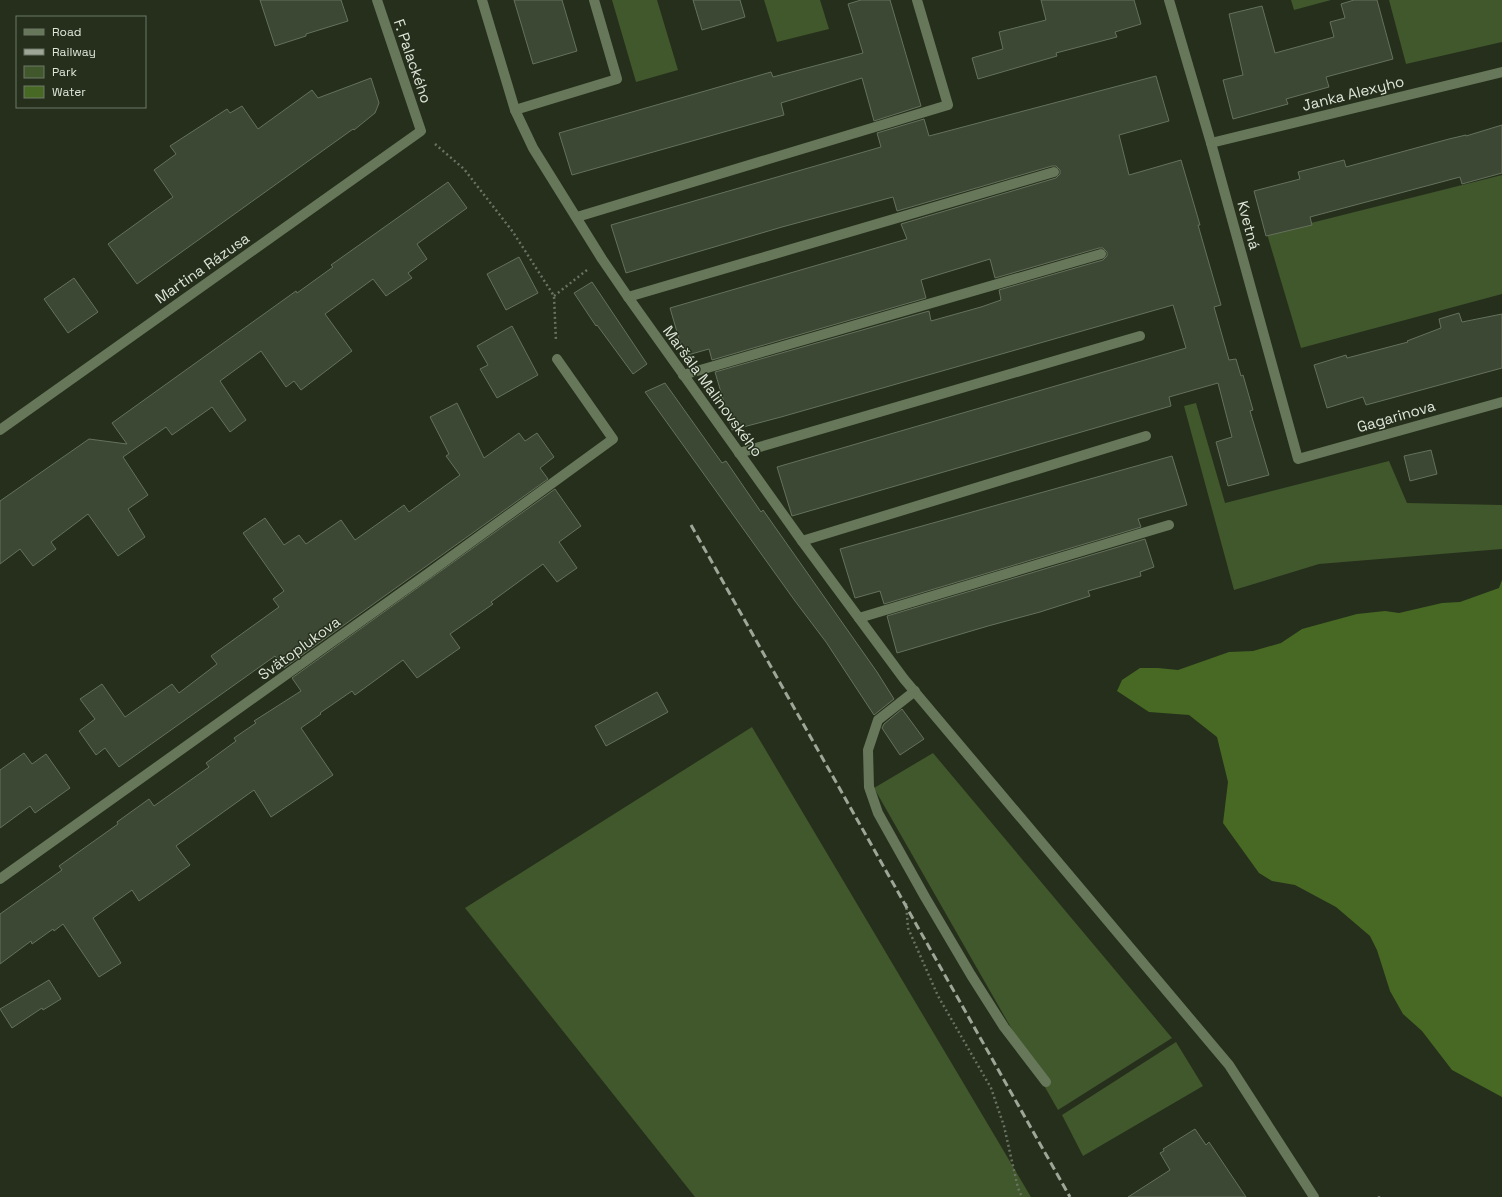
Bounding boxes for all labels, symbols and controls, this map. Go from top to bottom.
legend [16,16,146,108]
street label: F. Palackého [390,16,436,106]
text: Road [52,24,81,40]
text: Railway [52,44,96,60]
text: Park [52,64,77,80]
street label: Janka Alexyho [1300,71,1406,115]
text: Water [52,84,86,100]
street label: Kvetná [1233,198,1265,252]
street label: Martina Rázusa [151,228,253,308]
street label: Maršála Malinovského [659,322,767,460]
street label: Gagarinova [1355,396,1438,436]
street label: Svätoplukova [254,612,344,684]

